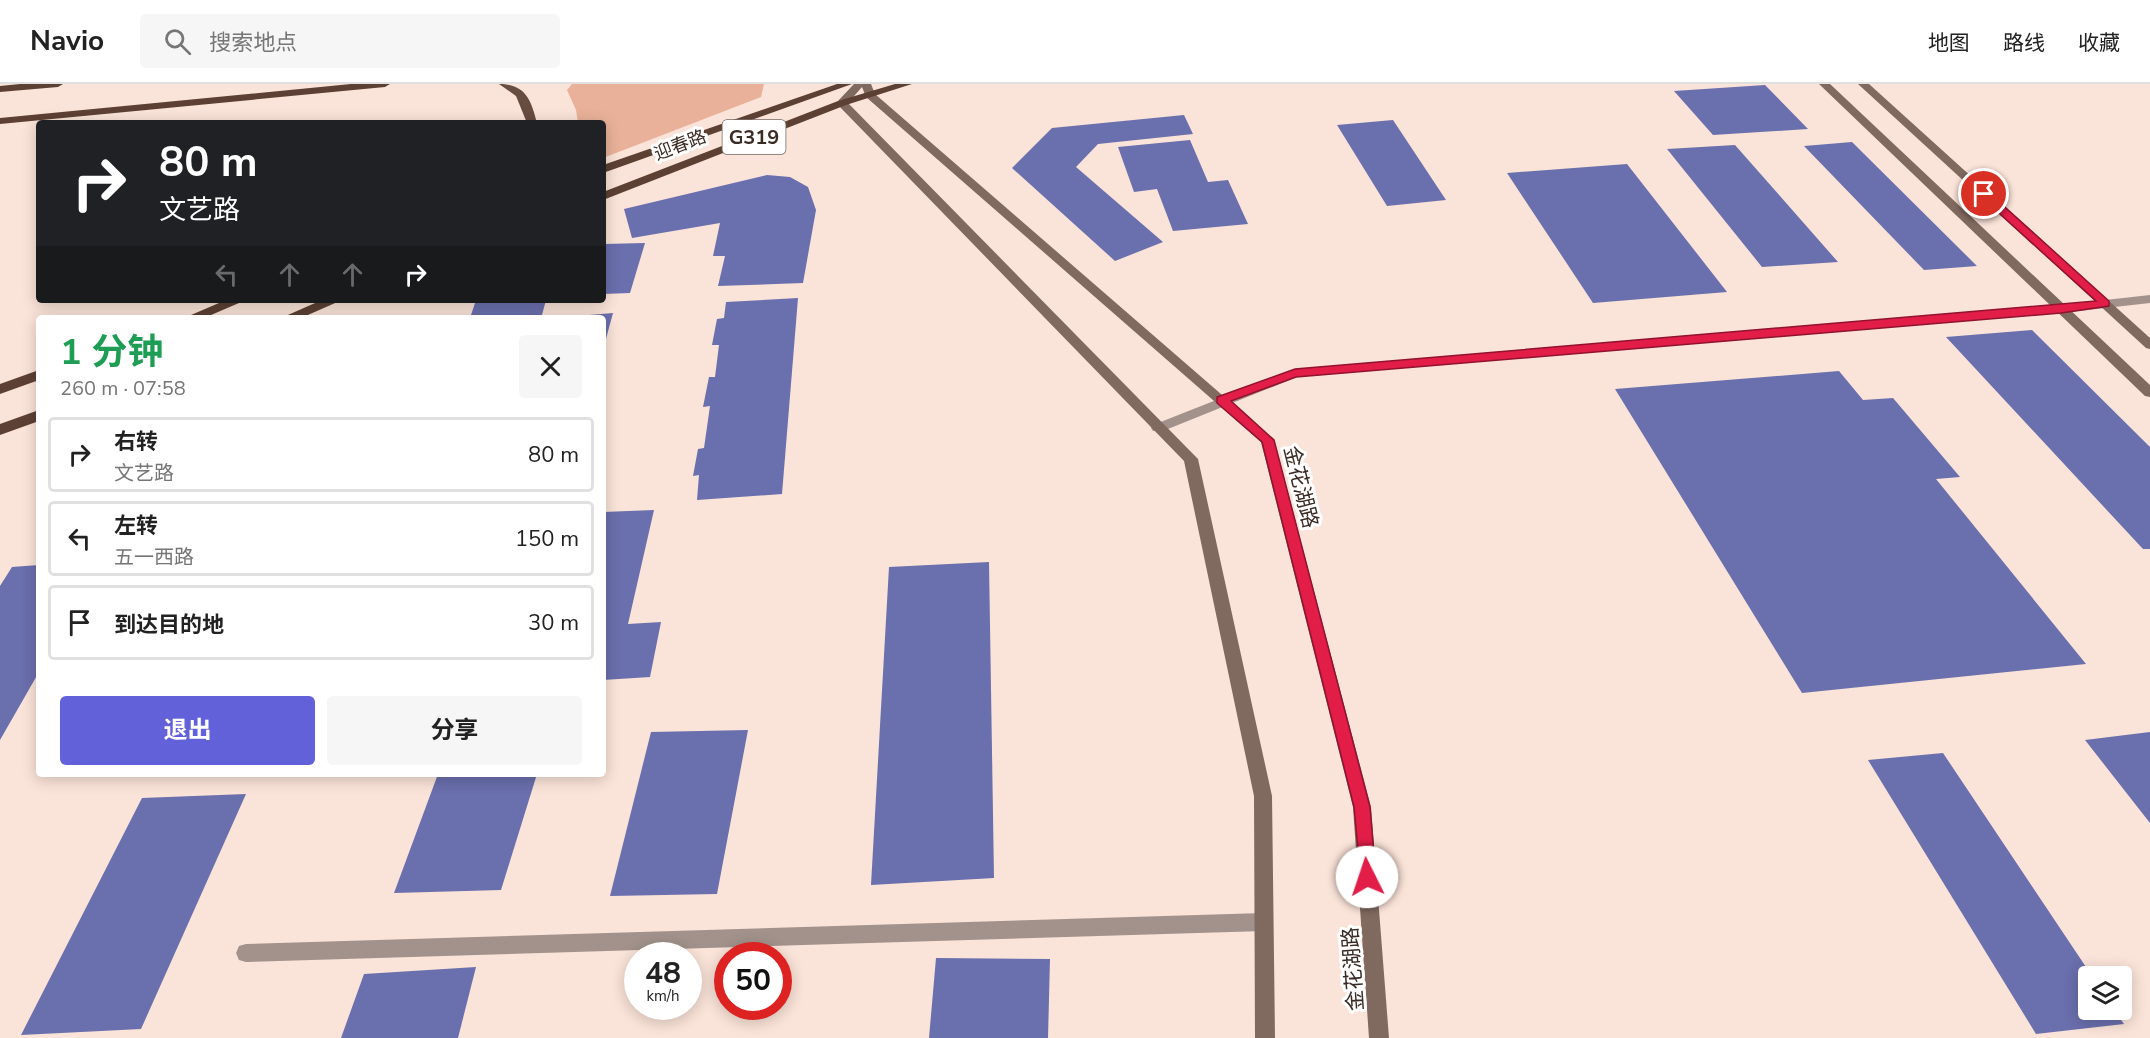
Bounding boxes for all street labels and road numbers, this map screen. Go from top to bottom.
road number: G319 [722,120,786,154]
street label: 迎春路 [650,124,710,166]
street label: 金花湖路 [1277,443,1325,531]
street label: 金花湖路 [1336,926,1370,1012]

